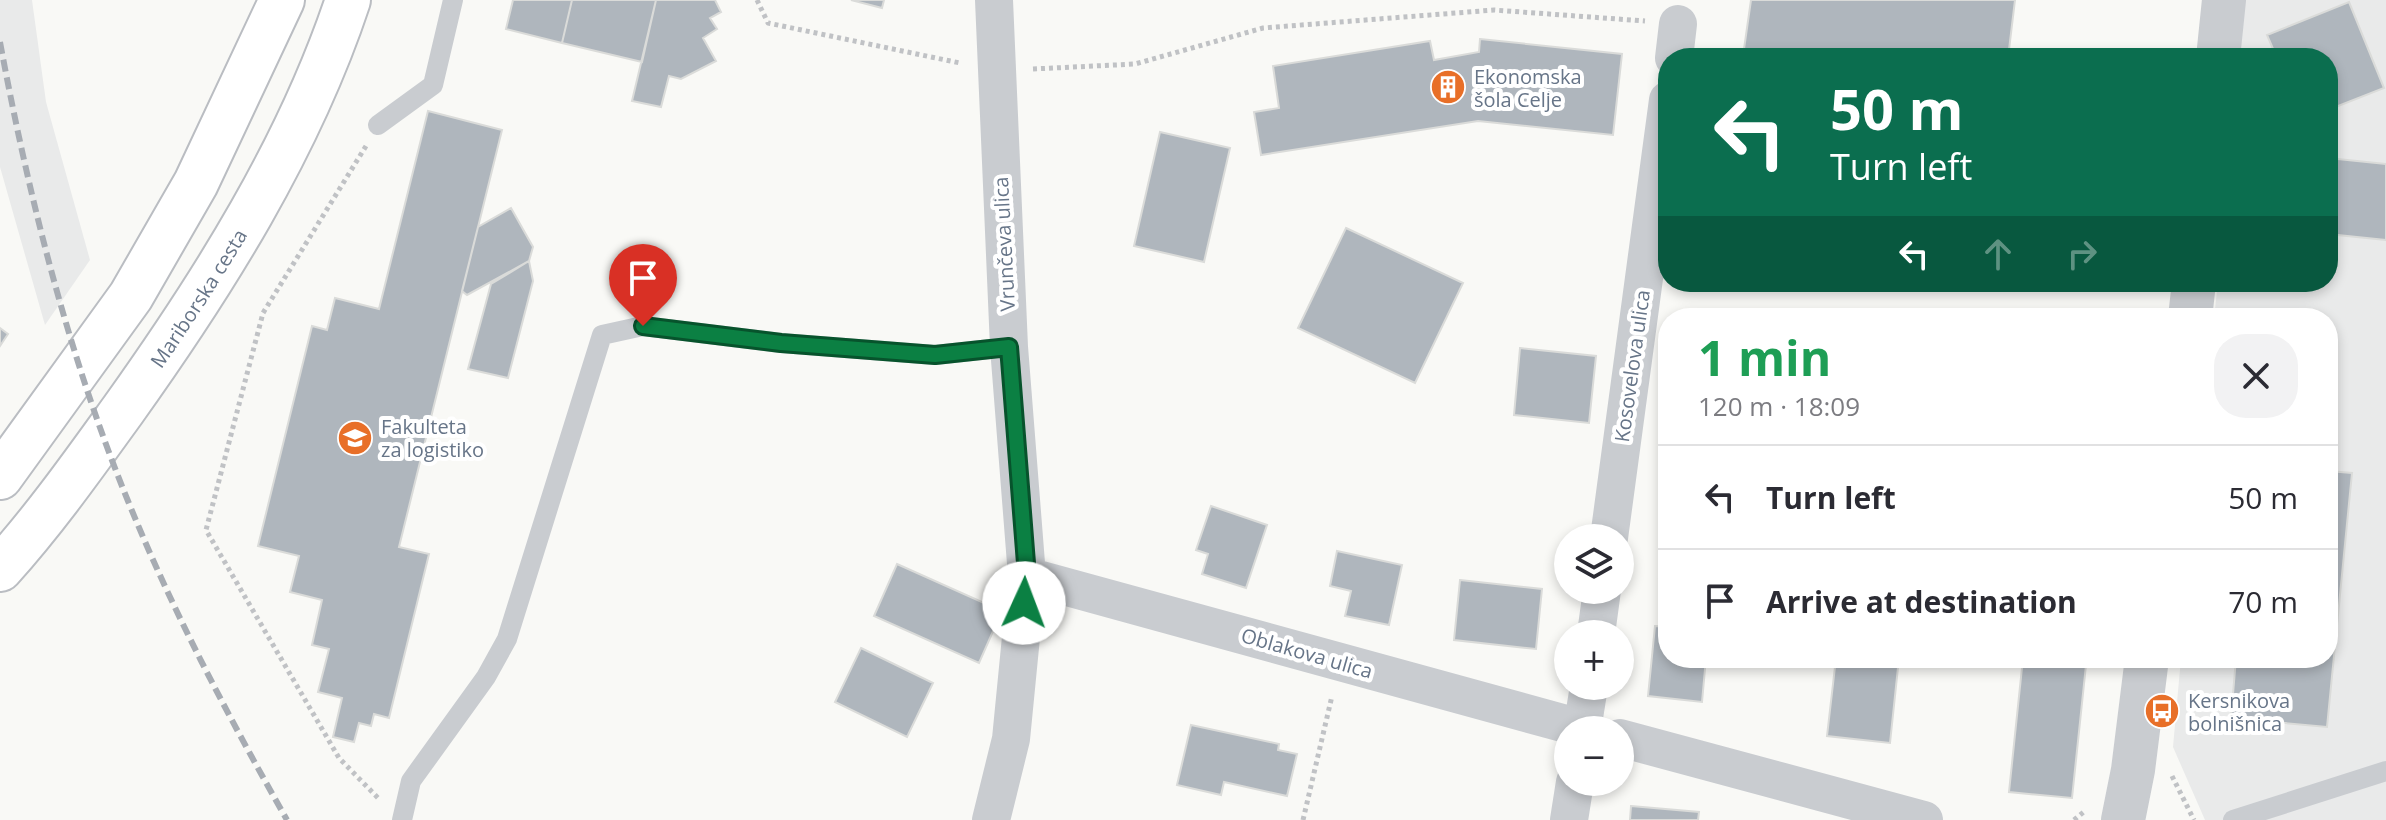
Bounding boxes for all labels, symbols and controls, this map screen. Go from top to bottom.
place label: Ekonomska šola Celje [1474,63,1582,113]
building icon: Ekonomska šola Celje [1429,68,1467,106]
text: 50 m [1830,70,1964,146]
icon: left [1698,80,1802,184]
text: Turn left [1830,142,1972,191]
street label: Vrunčeva ulica [987,176,1021,312]
street label: Mariborska cesta [143,224,253,373]
icon: left [1892,232,1936,276]
icon: ahead [1976,232,2020,276]
icon: right [2060,232,2104,276]
pin [609,244,677,326]
icon: arrive [621,256,665,300]
street label: Kosovelova ulica [1608,288,1656,444]
text: 1 min [1698,325,1831,390]
button: close [2214,334,2298,418]
text: 120 m · 18:09 [1698,388,1860,424]
place label: Fakulteta za logistiko [381,413,484,463]
school or university icon: Fakulteta za logistiko [336,419,374,457]
icon: left [1698,475,1742,519]
text: Turn left [1766,477,1896,518]
text: 50 m [2228,477,2298,518]
map controls [1554,524,1634,796]
button: layers [1554,524,1634,604]
position arrow [982,561,1066,645]
icon: arrive [1698,579,1742,623]
text: Arrive at destination [1766,581,2077,622]
text: 70 m [2228,581,2298,622]
button: + [1554,620,1634,700]
street label: Oblakova ulica [1238,621,1376,685]
place label: Kersnikova bolnišnica [2188,687,2290,737]
bus stop icon: Kersnikova bolnišnica [2143,692,2181,730]
button: − [1554,716,1634,796]

